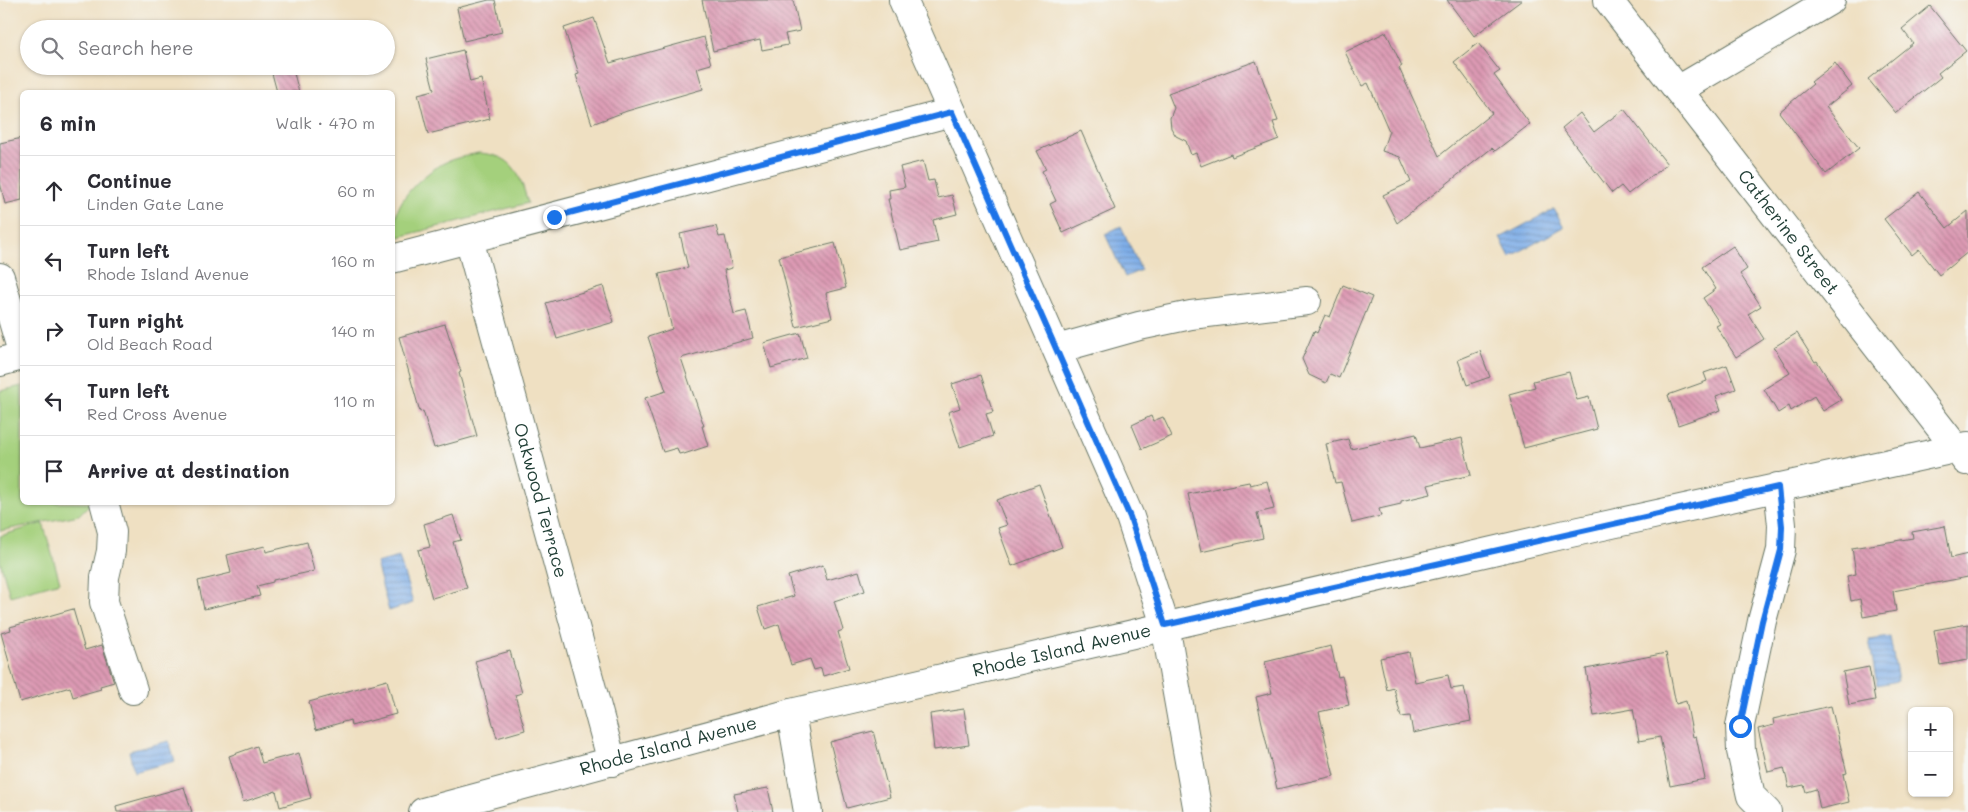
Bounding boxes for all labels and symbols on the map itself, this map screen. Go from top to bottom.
street label: Catherine Street [1733,164,1845,299]
route end [543,206,566,229]
street label: Oakwood Terrace [509,420,574,580]
street label: Rhode Island Avenue [970,617,1153,682]
street label: Rhode Island Avenue [577,710,759,780]
route start [1729,715,1752,738]

